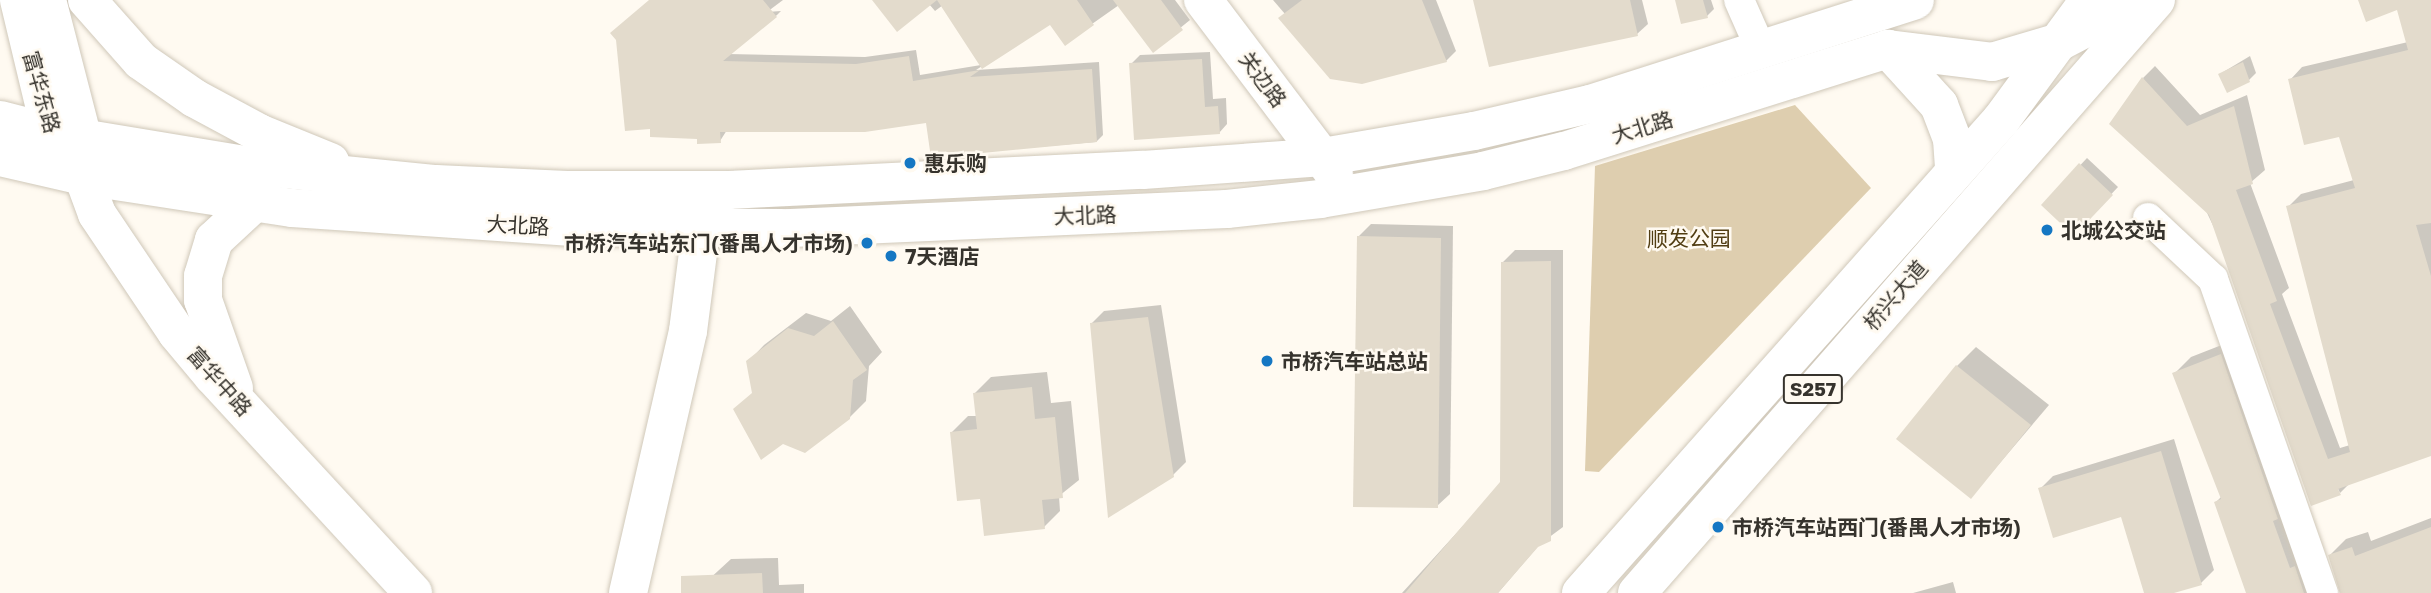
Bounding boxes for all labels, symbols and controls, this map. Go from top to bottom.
street label: 关边路 [1234,46,1292,112]
street label: 富华东路 [18,48,66,136]
street label: 大北路 [1608,106,1676,148]
place label: 惠乐购 [924,150,987,176]
marker: 惠乐购 [902,155,918,171]
street label: 大北路 [1053,201,1117,229]
street label: 大北路 [486,211,550,239]
place label: 北城公交站 [2061,217,2166,243]
marker: 北城公交站 [2039,222,2055,238]
park label: 顺发公园 [1647,225,1731,251]
place label: 市桥汽车站东门(番禺人才市场) [564,230,853,256]
marker: 市桥汽车站东门(番禺人才市场) [859,235,875,251]
place label: 7天酒店 [905,243,979,269]
marker: 7天酒店 [883,248,899,264]
street label: 桥兴大道 [1858,255,1932,335]
street label: 富华中路 [183,341,257,421]
place label: 市桥汽车站总站 [1281,348,1428,374]
marker: 市桥汽车站总站 [1259,353,1275,369]
road number: S257 [1782,374,1844,404]
place label: 市桥汽车站西门(番禺人才市场) [1732,514,2021,540]
marker: 市桥汽车站西门(番禺人才市场) [1710,519,1726,535]

